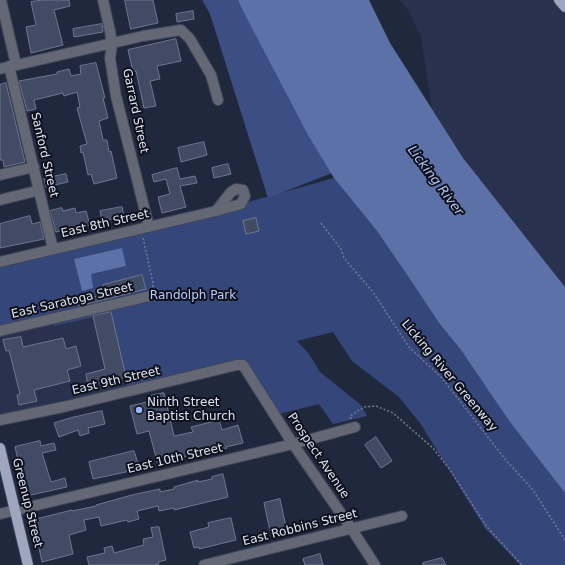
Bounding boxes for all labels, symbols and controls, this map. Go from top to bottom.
street label: Garrard Street [119,67,151,155]
street label: Sanford Street [27,111,61,199]
water label: Licking River [404,143,466,219]
street label: East 8th Street [60,207,150,241]
street label: East Saratoga Street [10,280,134,322]
park label: Randolph Park [150,289,236,303]
street label: Licking River Greenway [398,317,500,435]
street label: East 9th Street [71,364,161,398]
place label: Ninth Street Baptist Church [147,396,235,424]
marker: Ninth Street Baptist Church [134,405,144,415]
street label: Prospect Avenue [284,411,352,501]
street label: East 10th Street [126,441,224,477]
street label: Greenup Street [9,457,45,549]
street label: East Robbins Street [241,507,359,549]

